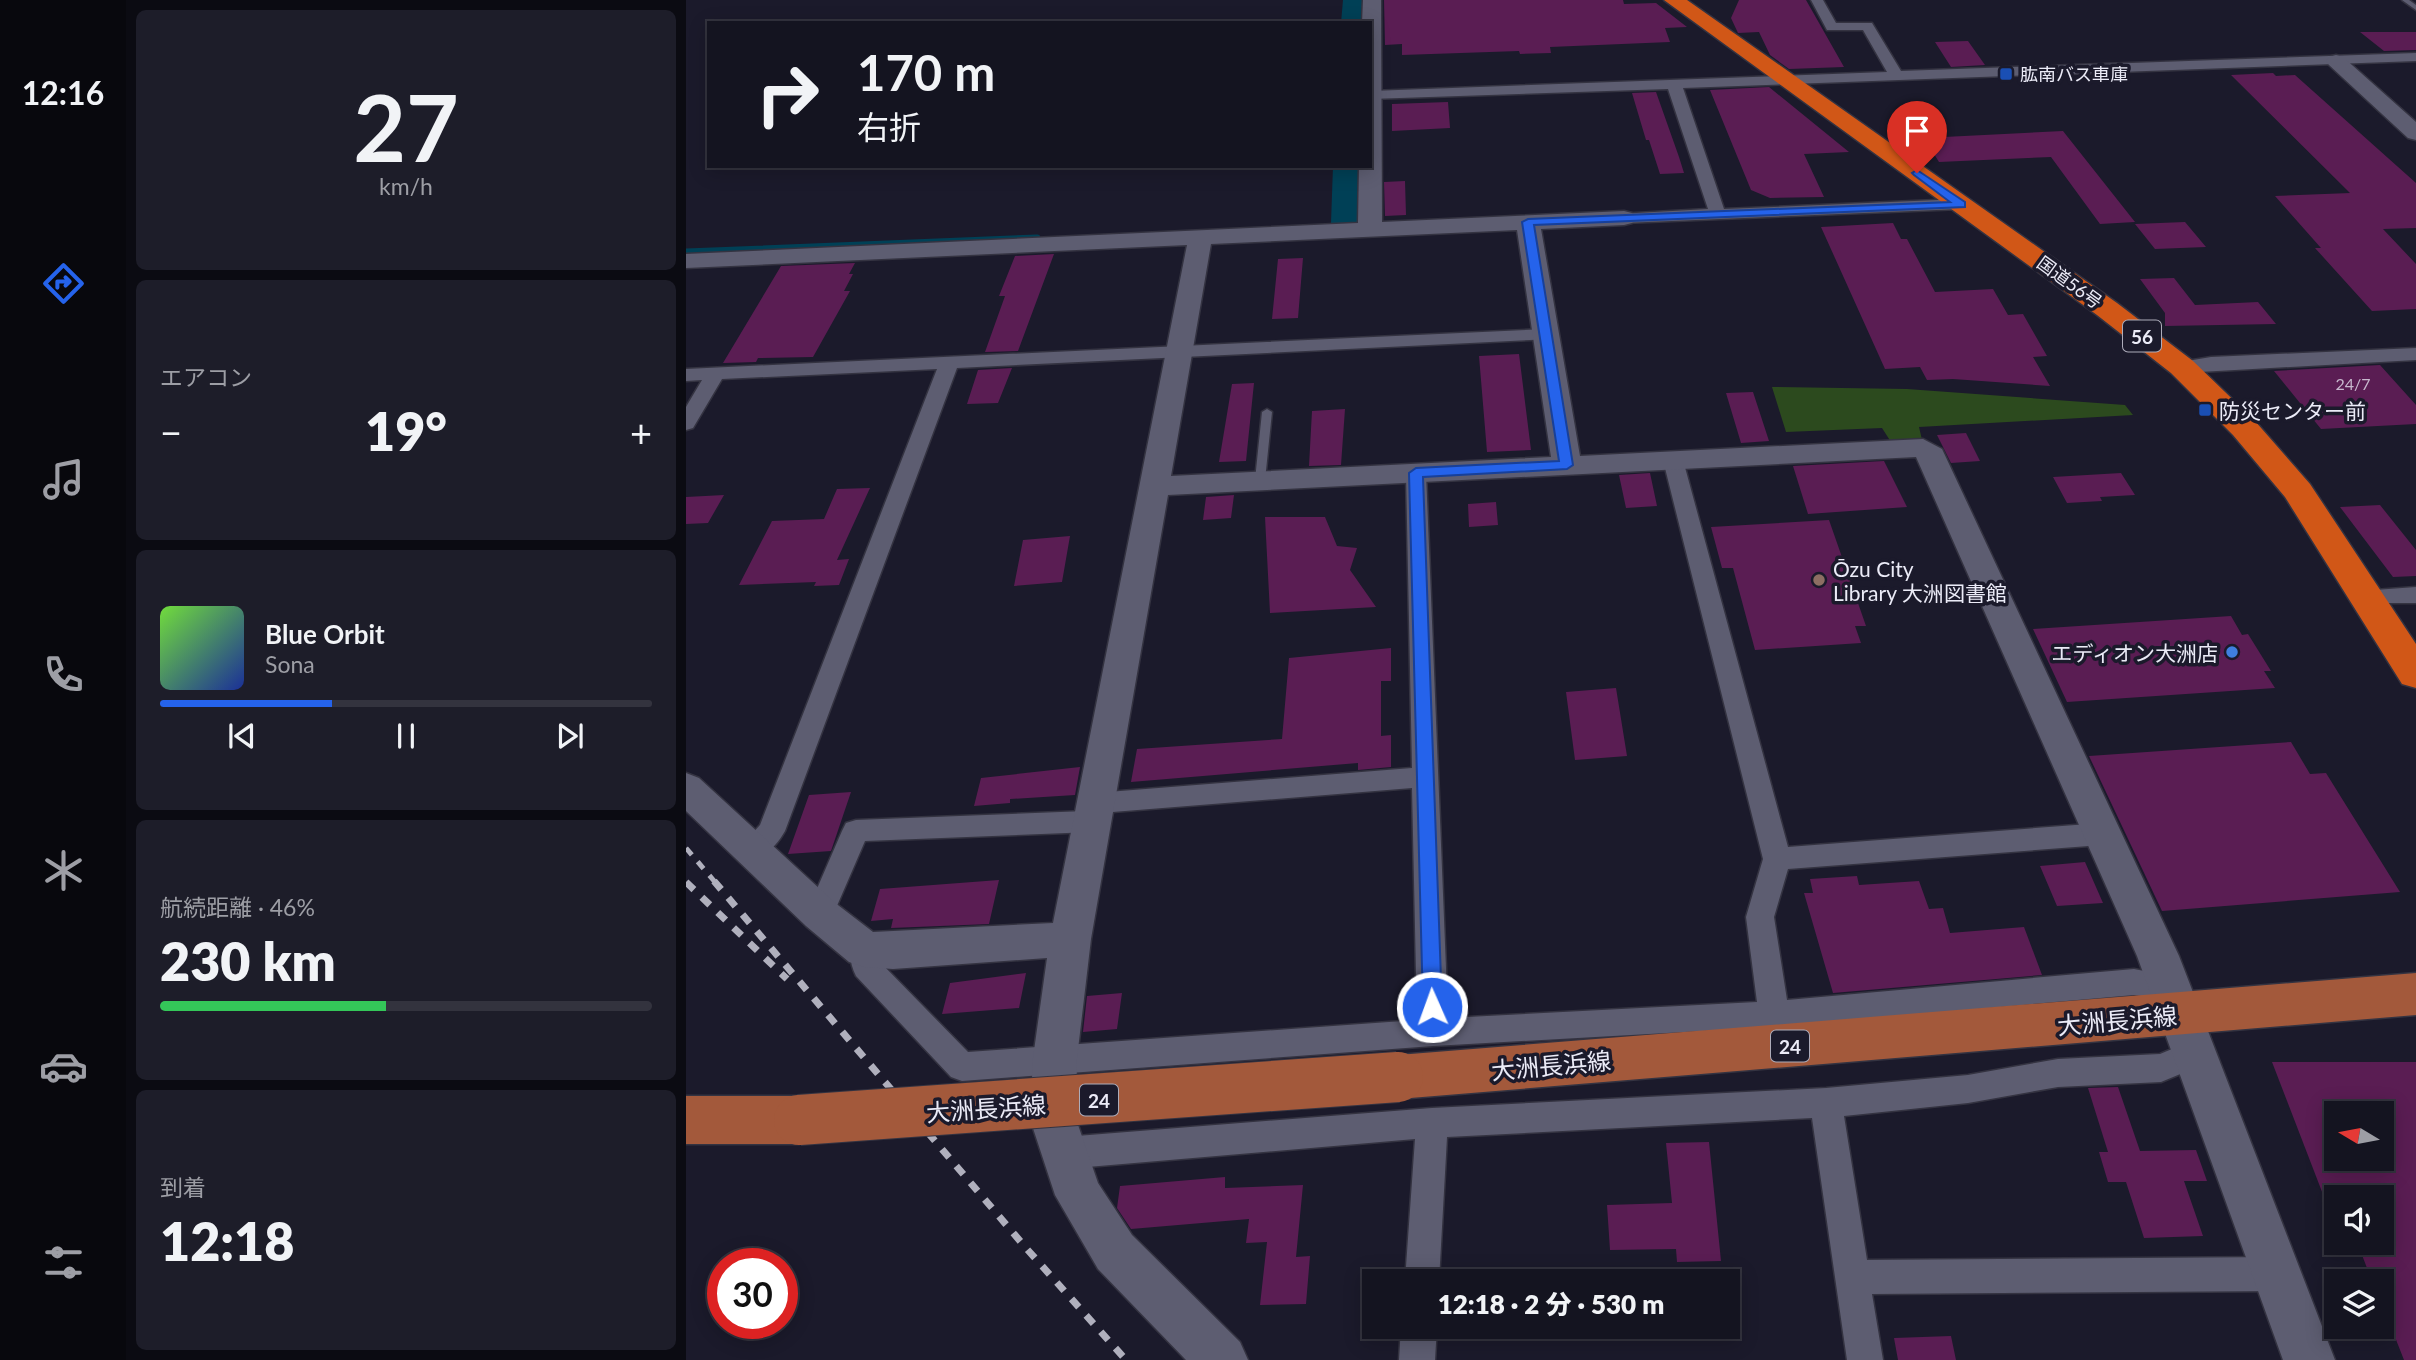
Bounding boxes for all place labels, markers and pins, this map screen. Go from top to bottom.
place label: 肱南バス車庫 [2020,63,2128,85]
marker: 肱南バス車庫 [1998,66,2014,82]
pin [1887,101,1947,173]
place label: 防災センター前 [2219,398,2366,423]
marker: 防災センター前 [2197,402,2213,418]
place label: Ōzu City Library 大洲図書館 [1833,556,2007,605]
marker: Ōzu City Library 大洲図書館 [1811,572,1827,588]
place label: エディオン大洲店 [2051,640,2218,665]
marker: エディオン大洲店 [2224,644,2240,660]

